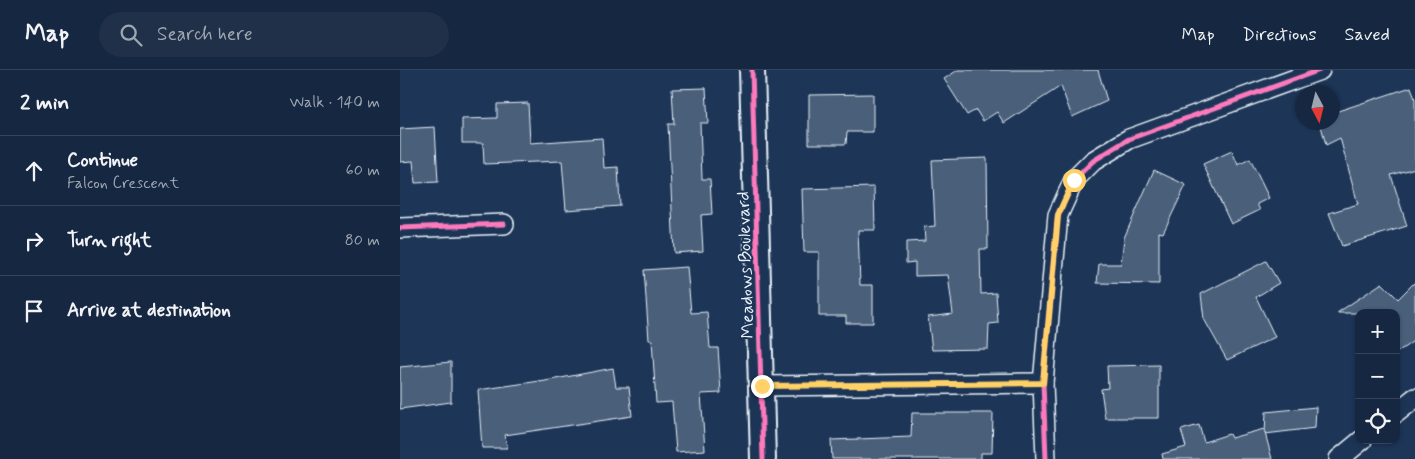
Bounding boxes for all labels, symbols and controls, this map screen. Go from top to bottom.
search box [99,12,449,57]
text: Map [25,19,69,50]
icon: search [117,21,145,49]
text: Search here [157,22,253,47]
text: Map [1182,23,1215,47]
text: Directions [1243,23,1317,47]
text: Saved [1345,23,1390,47]
north arrow [1295,85,1340,130]
text: 2 min [20,89,69,117]
text: Walk · 140 m [290,92,380,113]
text: Continue [67,148,138,173]
icon: ahead [20,157,48,185]
text: 60 m [346,160,380,181]
route start [1063,169,1086,192]
text: Falcon Crescent [67,173,179,194]
street label: Meadows Boulevard [731,191,761,339]
icon: right [20,227,48,255]
text: Turn right [67,228,151,253]
text: 80 m [345,230,380,251]
icon: arrive [20,297,48,325]
text: Arrive at destination [67,298,231,323]
map controls [1355,309,1400,444]
button: + [1355,309,1400,354]
button: − [1355,354,1400,399]
route end [751,375,774,398]
button: locate [1355,399,1400,444]

